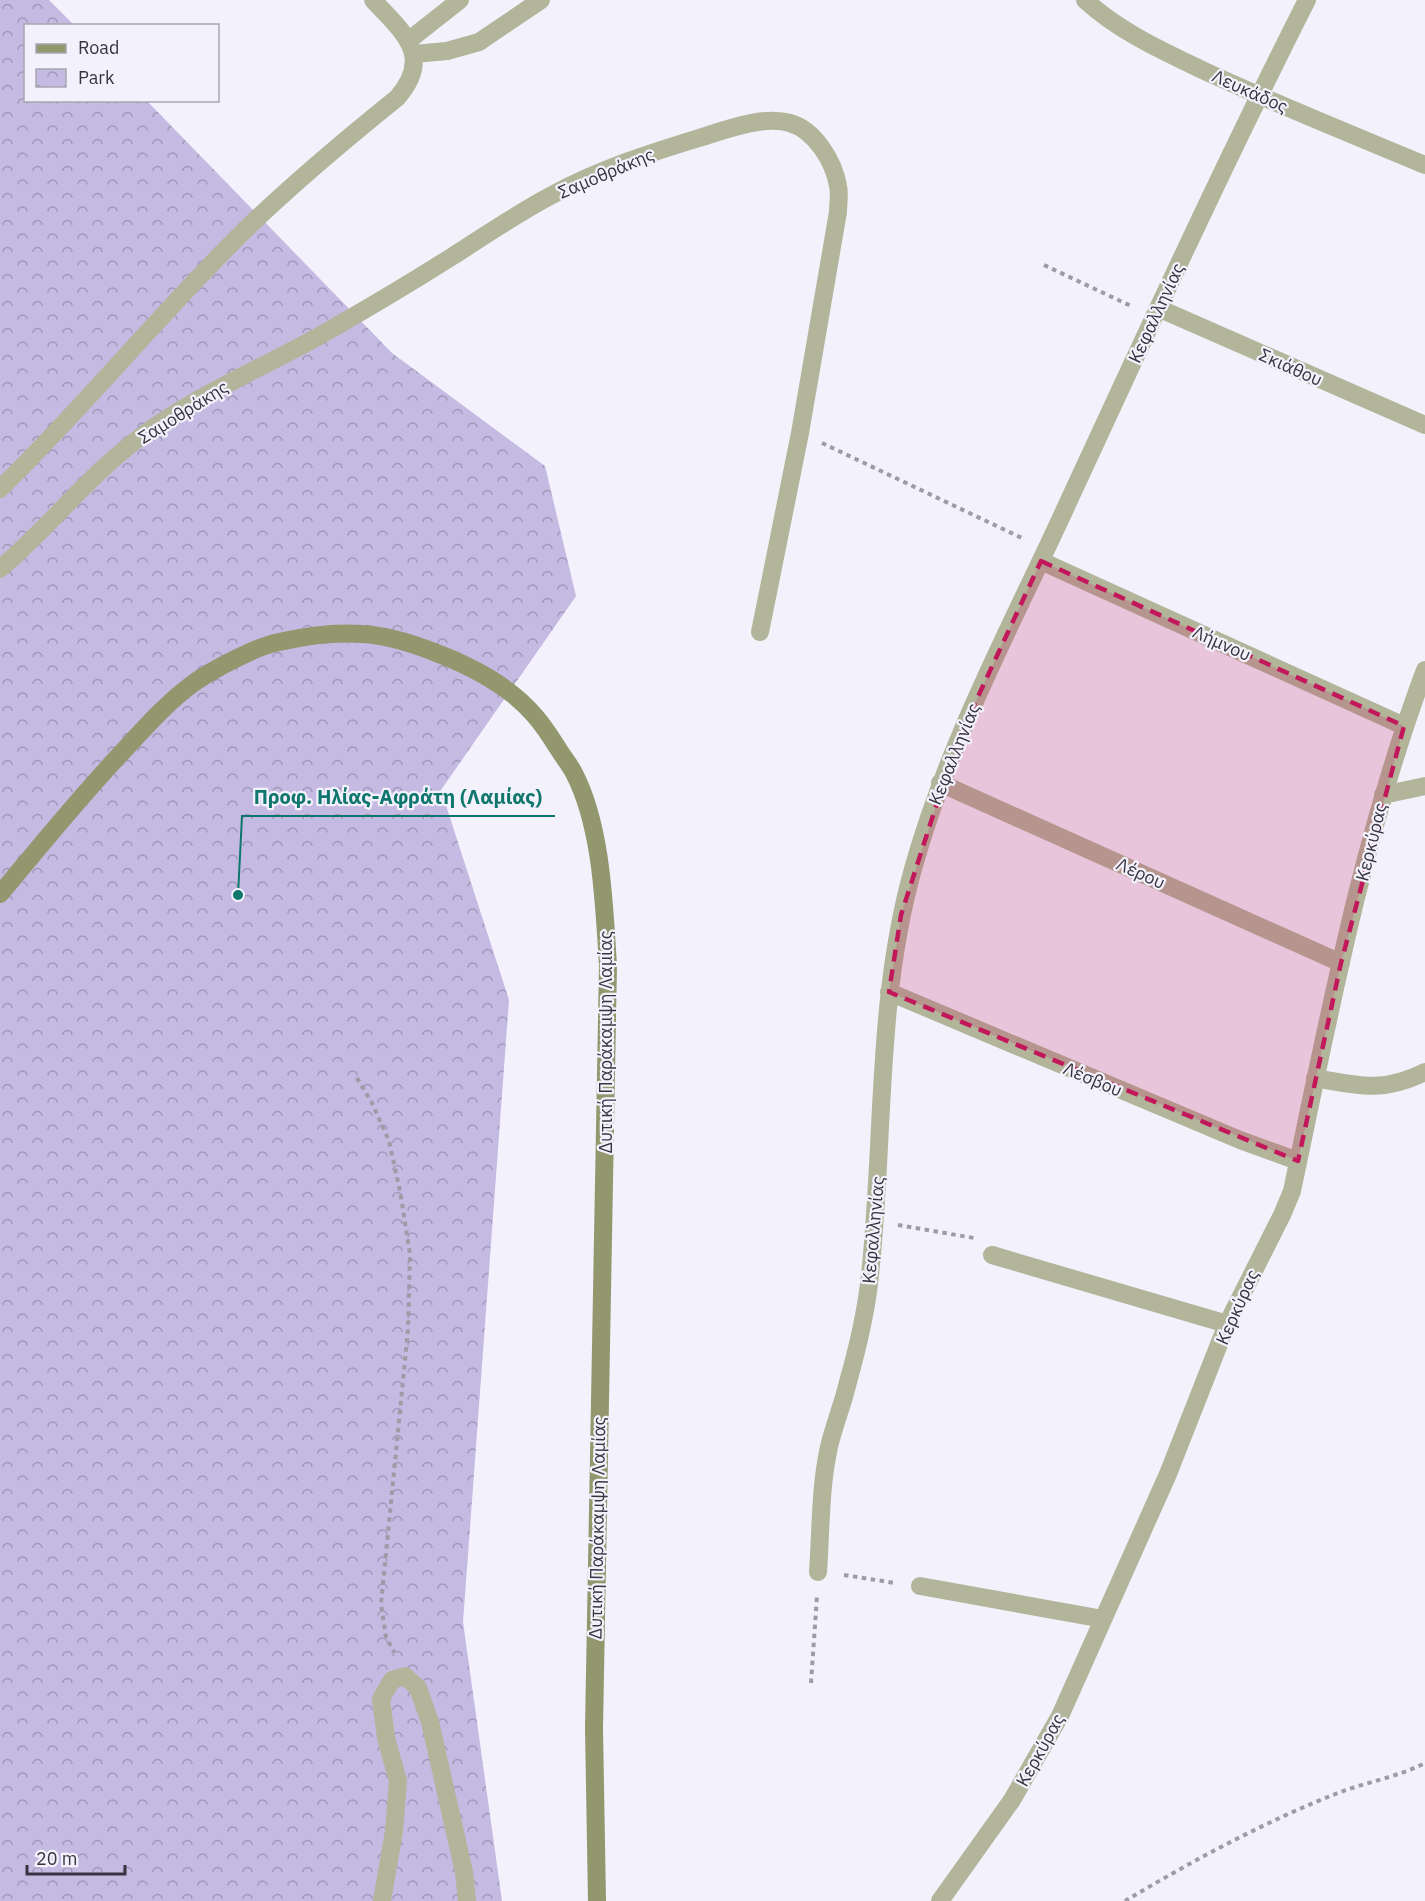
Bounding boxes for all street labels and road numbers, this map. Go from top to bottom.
street label: Λευκάδος [1209,64,1292,118]
street label: Σαμοθράκης [555,142,658,204]
street label: Κεφαλληνίας [1123,259,1189,367]
street label: Σκιάθου [1256,343,1326,391]
street label: Σαμοθράκης [134,375,233,449]
street label: Λήμνου [1189,620,1255,666]
street label: Κεφαλληνίας [923,699,985,808]
street label: Κερκύρας [1350,800,1392,884]
street label: Λέρου [1113,852,1169,894]
street label: Δυτική Παράκαμψη Λαμίας [594,930,617,1153]
street label: Λέσβου [1060,1056,1126,1102]
street label: Κεφαλληνίας [857,1175,889,1285]
street label: Κερκύρας [1210,1266,1264,1348]
street label: Δυτική Παράκαμψη Λαμίας [584,1416,610,1640]
street label: Κερκύρας [1011,1709,1070,1791]

